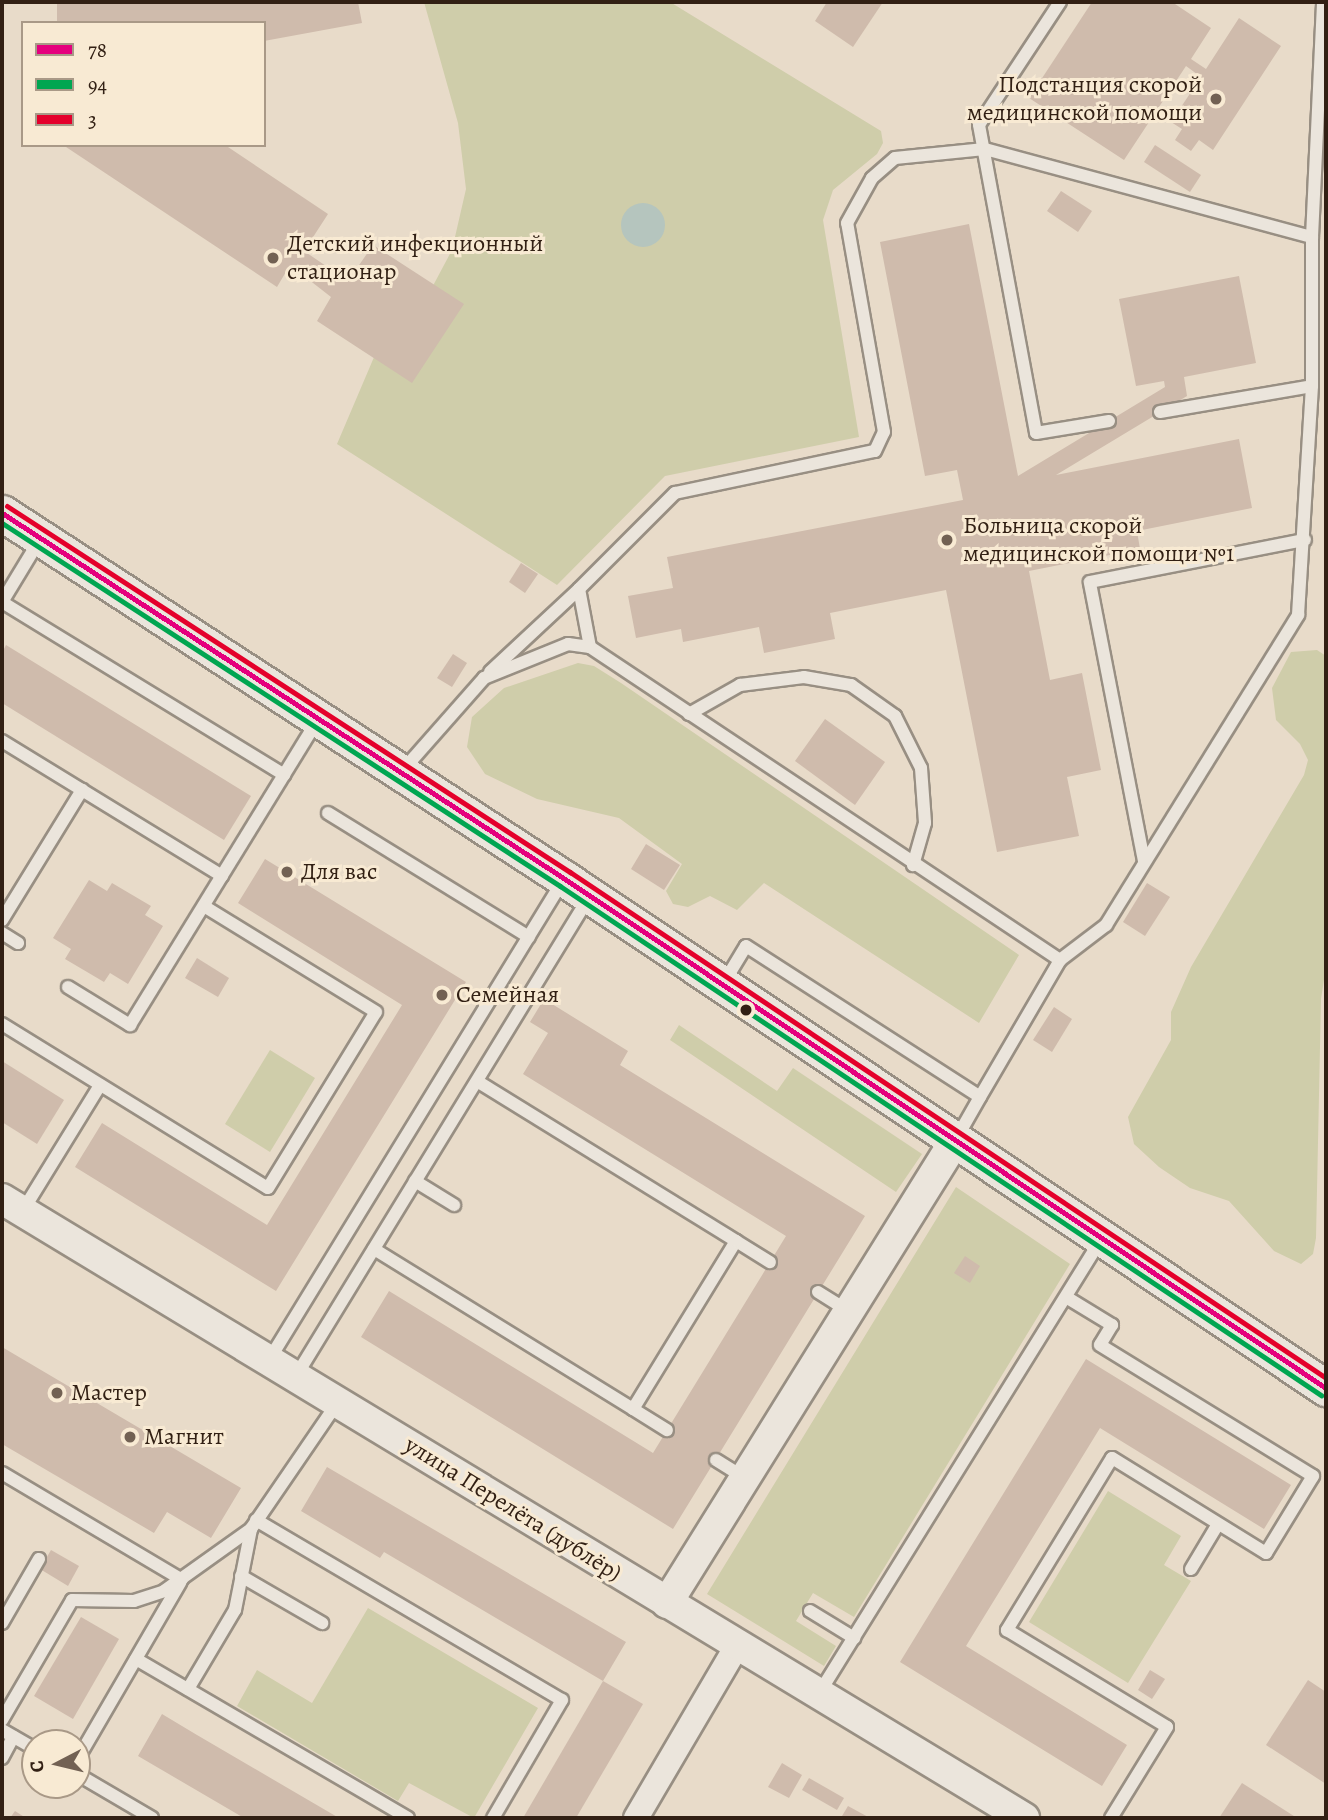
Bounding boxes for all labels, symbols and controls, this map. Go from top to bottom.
legend [21,21,266,147]
text: 78 [88,36,107,64]
text: 94 [88,71,107,99]
place label: Подстанция скорой медицинской помощи [967,71,1202,127]
marker: Подстанция скорой медицинской помощи [1208,91,1224,107]
text: 3 [88,106,97,134]
place label: Детский инфекционный стационар [287,230,543,286]
marker: Детский инфекционный стационар [265,250,281,266]
place label: Больница скорой медицинской помощи №1 [963,512,1234,568]
marker: Больница скорой медицинской помощи №1 [937,530,957,550]
place label: Для вас [301,858,377,886]
marker: Для вас [279,864,295,880]
place label: Семейная [456,981,559,1009]
marker: Семейная [434,987,450,1003]
unlabelled marker [739,1003,753,1017]
place label: Мастер [71,1379,147,1407]
marker: Мастер [49,1385,65,1401]
place label: Магнит [144,1423,224,1451]
marker: Магнит [122,1429,138,1445]
street label: улица Перелёта (дублёр) [399,1430,627,1588]
north arrow [21,1729,91,1799]
text: С [24,1759,51,1774]

